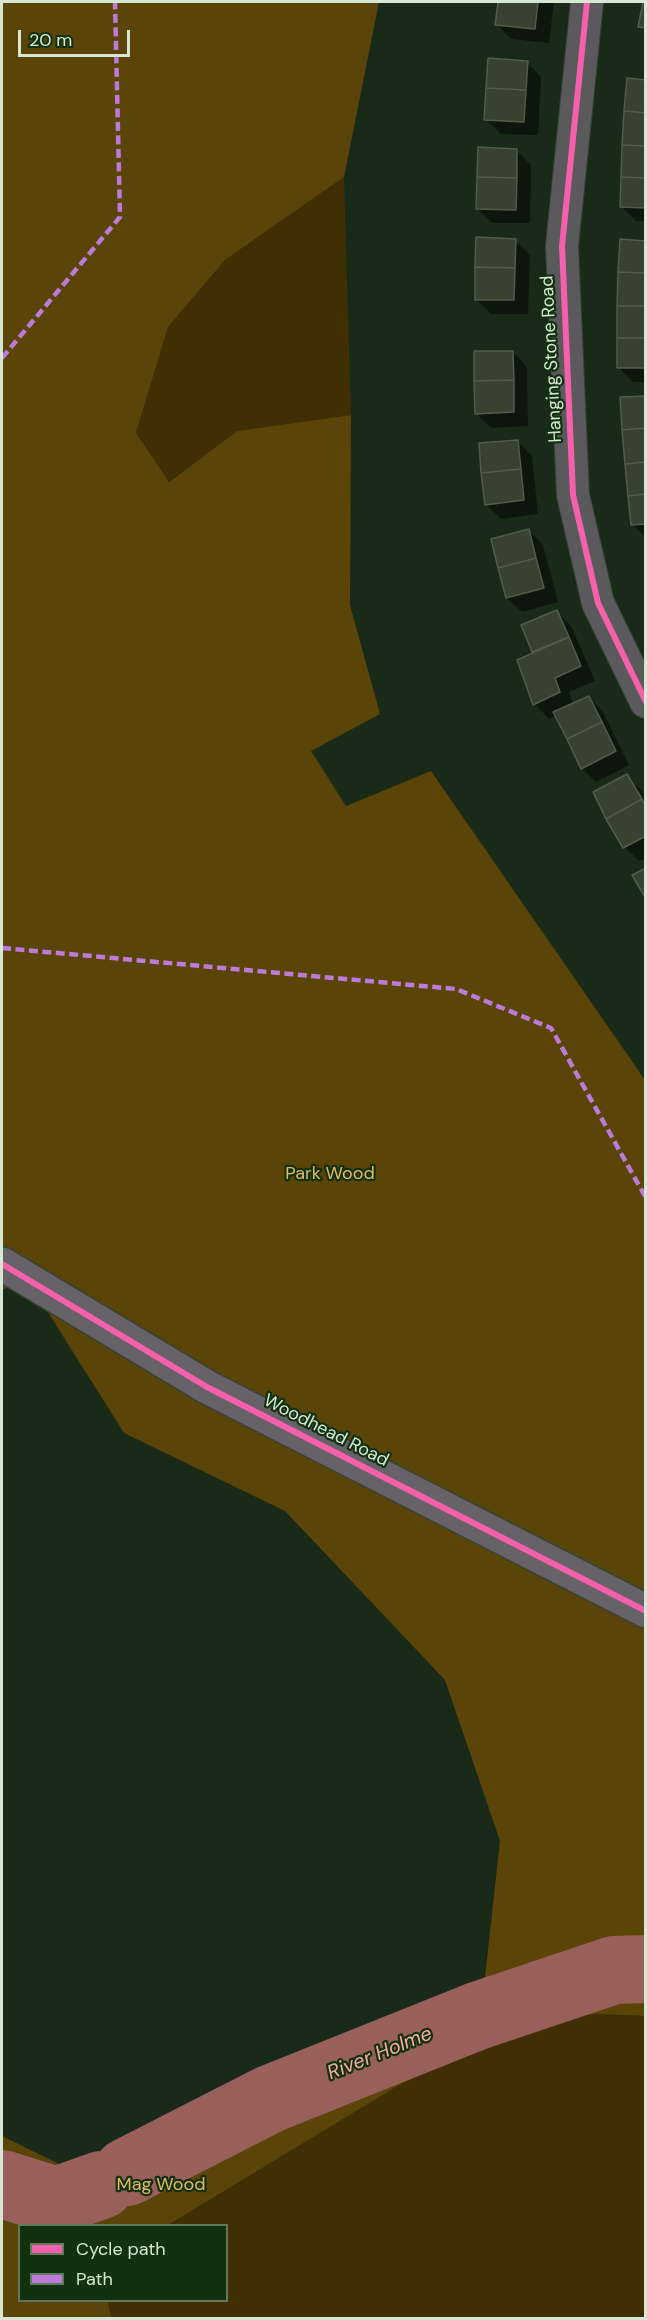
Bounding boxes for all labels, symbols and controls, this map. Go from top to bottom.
scale bar [21,18,134,56]
text: 20 m [29,28,72,52]
street label: Hanging Stone Road [537,275,567,443]
park label: Park Wood [285,1163,375,1185]
street label: Woodhead Road [260,1390,392,1472]
water label: River Holme [324,2022,436,2086]
park label: Mag Wood [117,2174,205,2196]
legend [18,2224,228,2302]
text: Cycle path [76,2237,166,2261]
text: Path [76,2267,113,2291]

